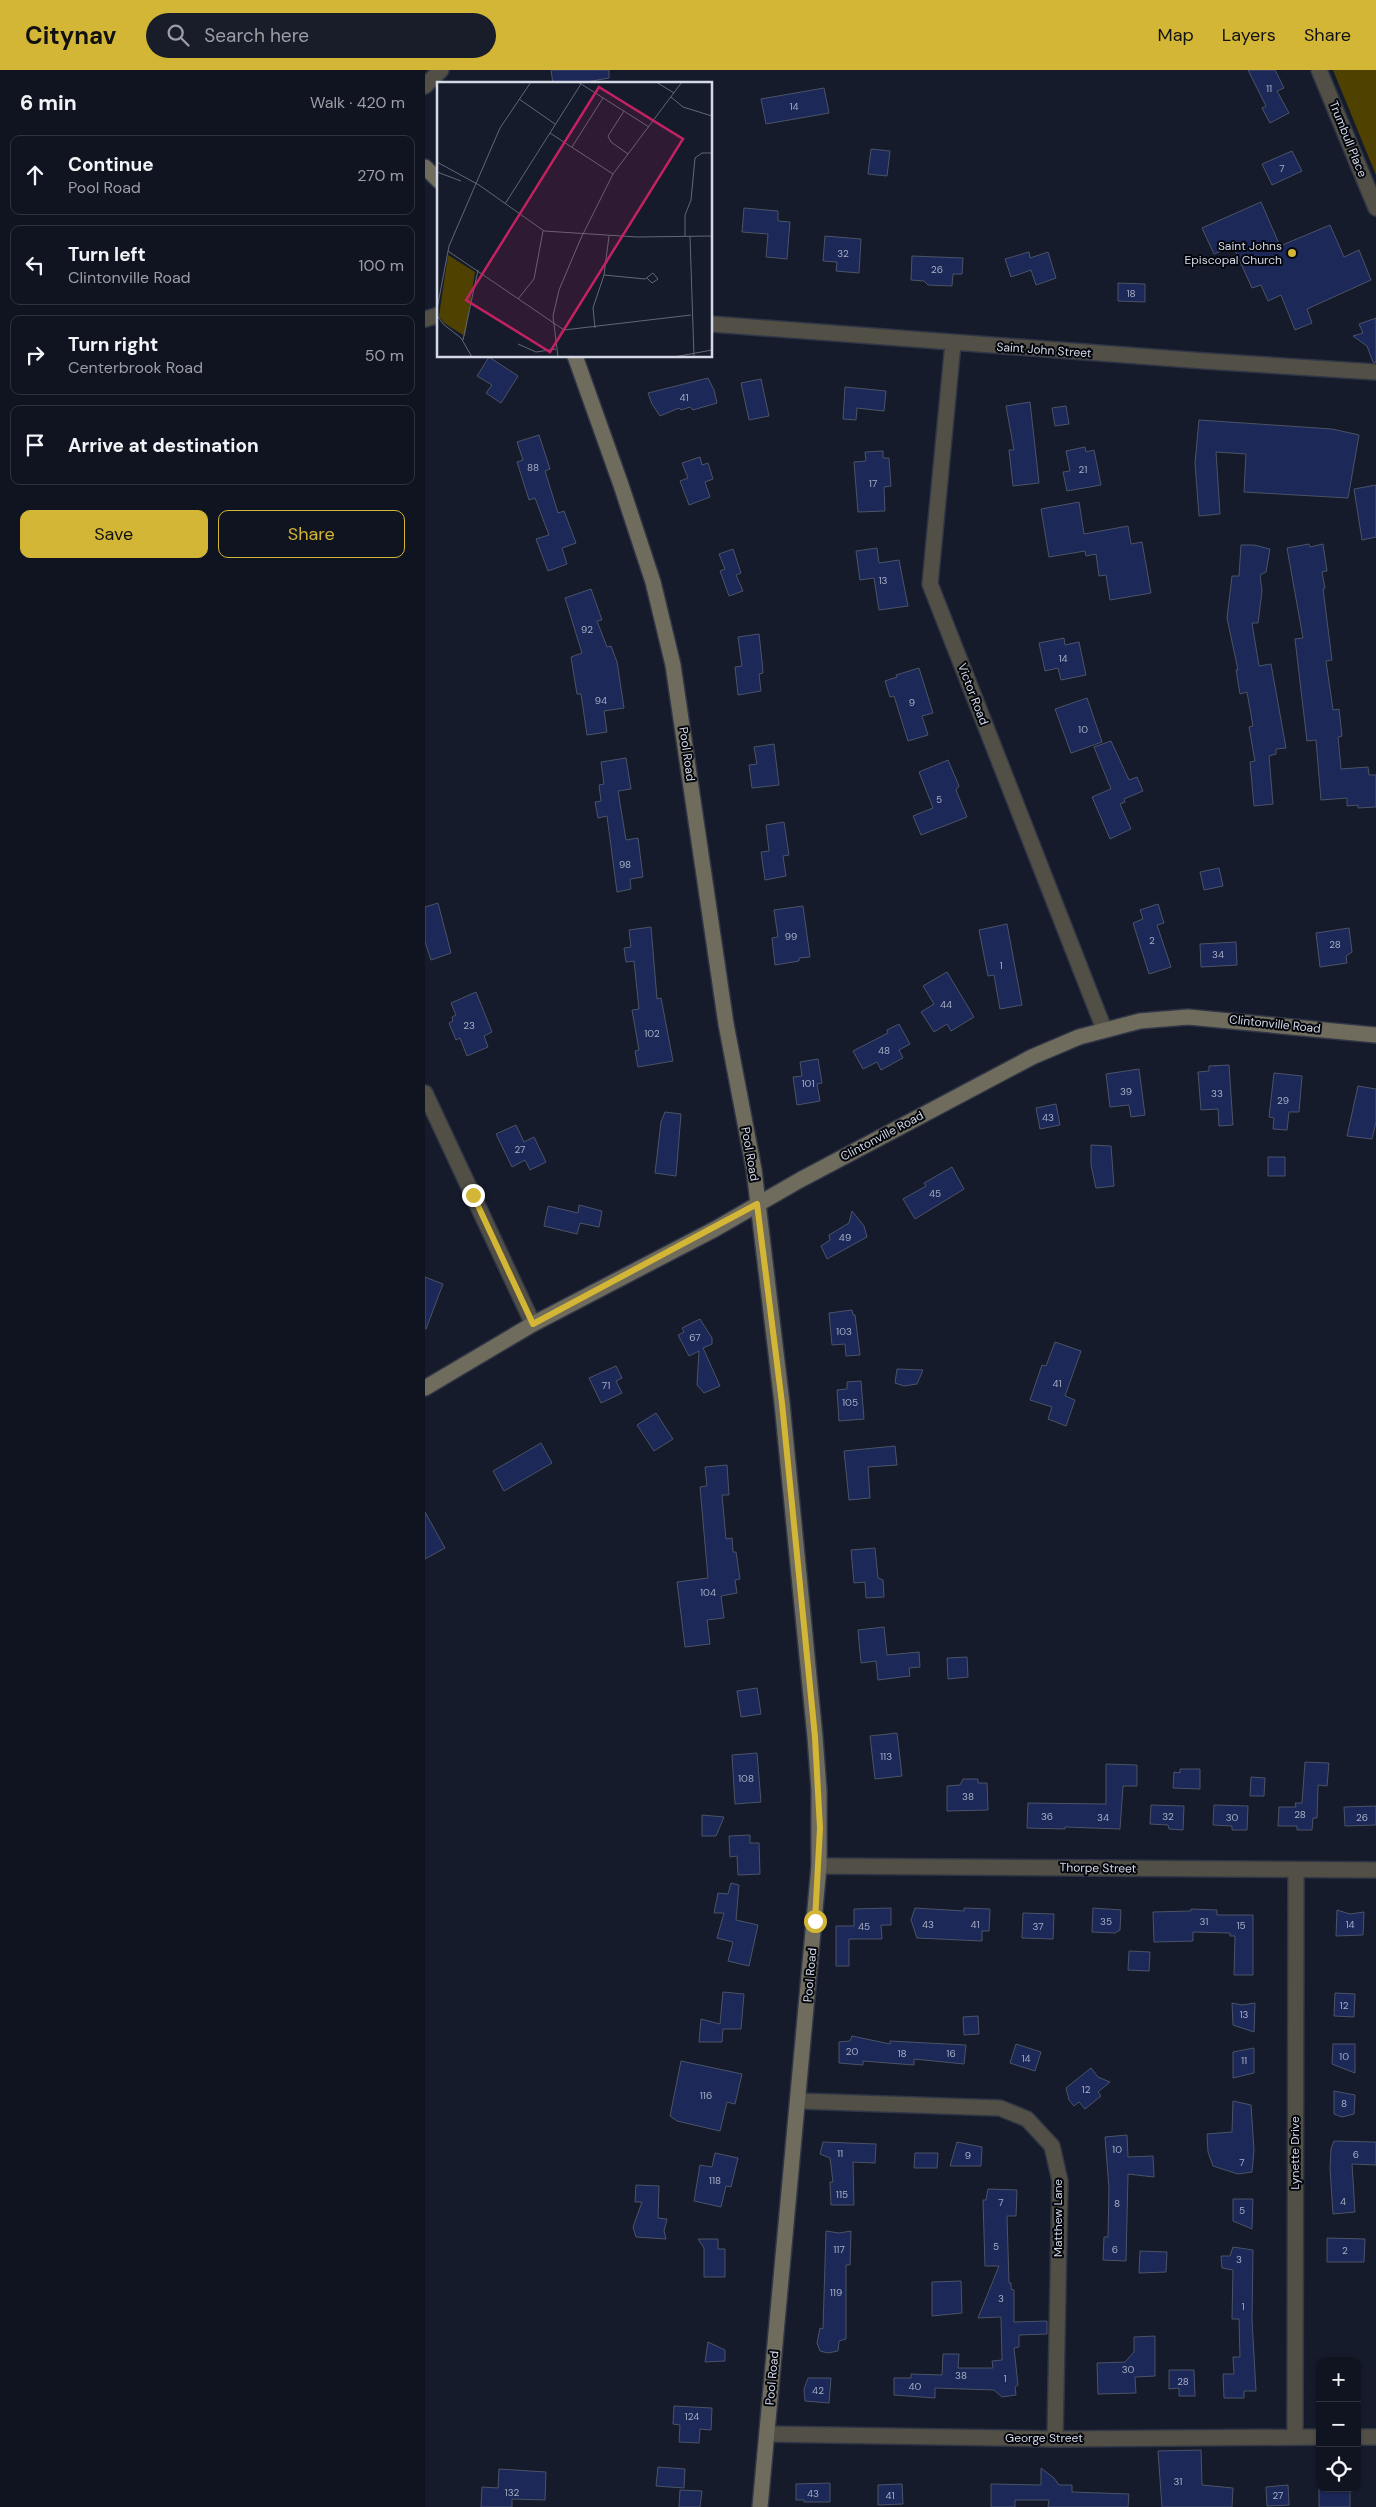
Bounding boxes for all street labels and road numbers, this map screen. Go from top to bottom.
street label: Trumbull Place [1325,99,1371,180]
street label: Saint John Street [996,339,1092,361]
street label: Victor Road [954,661,992,727]
street label: Pool Road [675,726,699,782]
street label: Clintonville Road [1228,1011,1322,1037]
street label: Clintonville Road [838,1107,926,1165]
street label: Pool Road [737,1126,763,1182]
street label: Thorpe Street [1060,1859,1137,1877]
street label: Pool Road [800,1947,820,2003]
street label: Lynette Drive [1287,2116,1303,2190]
street label: Matthew Lane [1050,2179,1066,2257]
street label: Pool Road [762,2350,782,2406]
street label: George Street [1005,2430,1083,2446]

